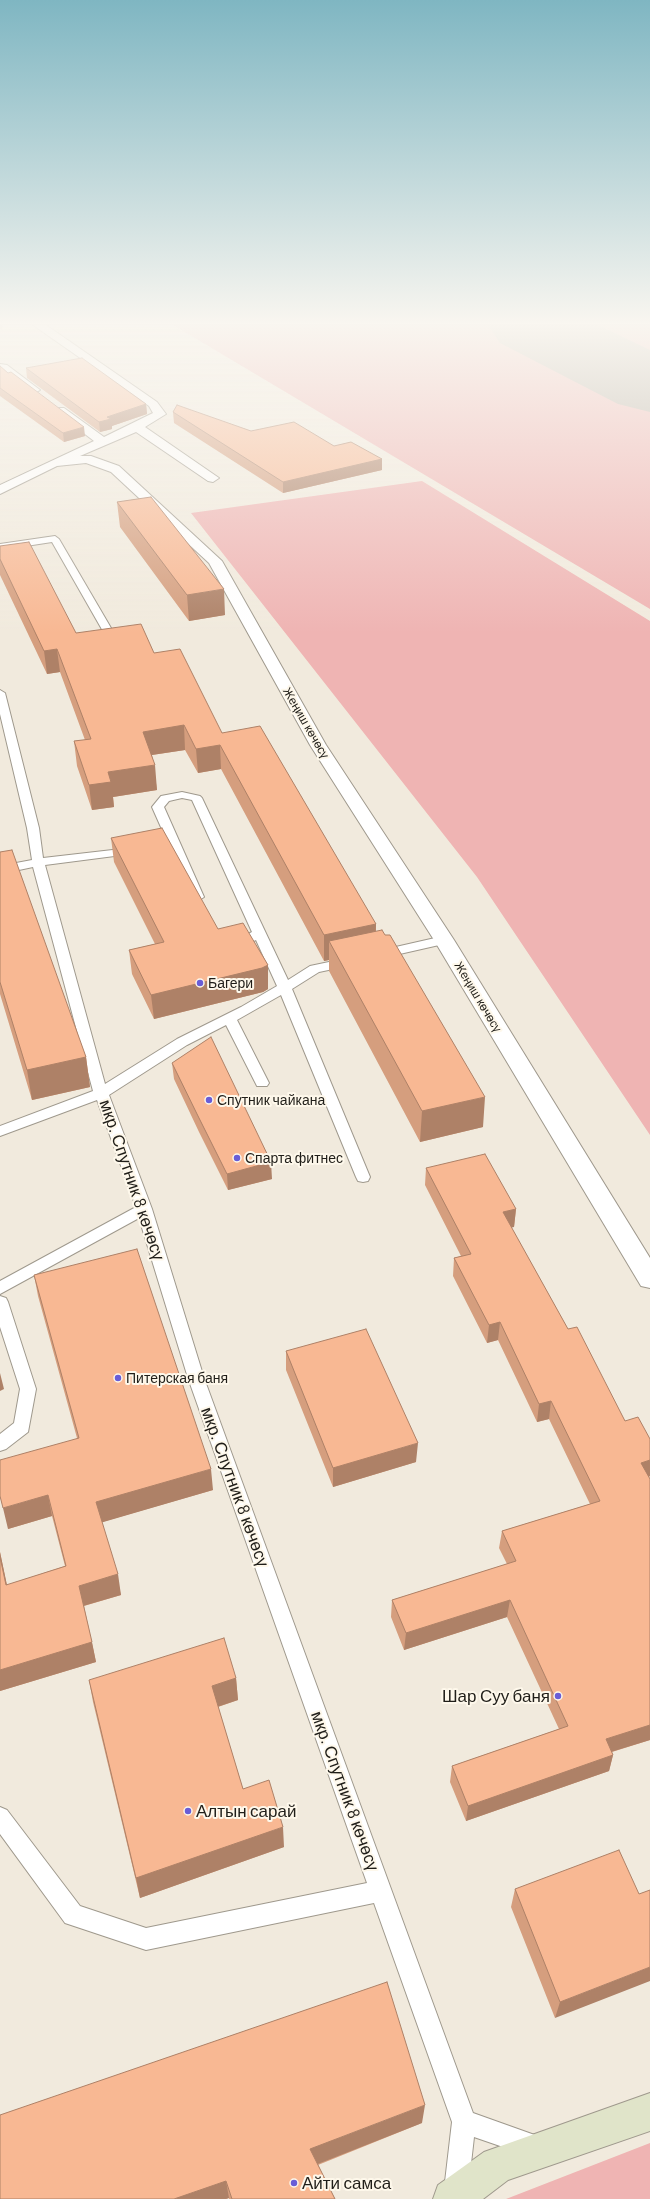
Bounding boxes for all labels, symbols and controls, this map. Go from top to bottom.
street label: Жеңиш көчөсү [280,685,332,761]
street label: Жеңиш көчөсү [451,959,505,1035]
place label: Багери [208,975,253,991]
marker: Багери [195,978,205,988]
place label: Спутник чайкана [217,1092,325,1108]
marker: Спутник чайкана [204,1095,214,1105]
street label: мкр. Спутник 8 көчөсү [95,1097,169,1263]
place label: Спарта фитнес [245,1150,343,1166]
marker: Спарта фитнес [232,1153,242,1163]
place label: Питерская баня [126,1370,228,1386]
marker: Питерская баня [113,1373,123,1383]
street label: мкр. Спутник 8 көчөсү [197,1404,273,1570]
place label: Шар Суу баня [442,1686,550,1706]
marker: Шар Суу баня [553,1691,563,1701]
street label: мкр. Спутник 8 көчөсү [307,1708,383,1874]
place label: Алтын сарай [196,1801,296,1821]
marker: Алтын сарай [183,1806,193,1816]
place label: Айти самса [302,2173,391,2193]
marker: Айти самса [289,2178,299,2188]

